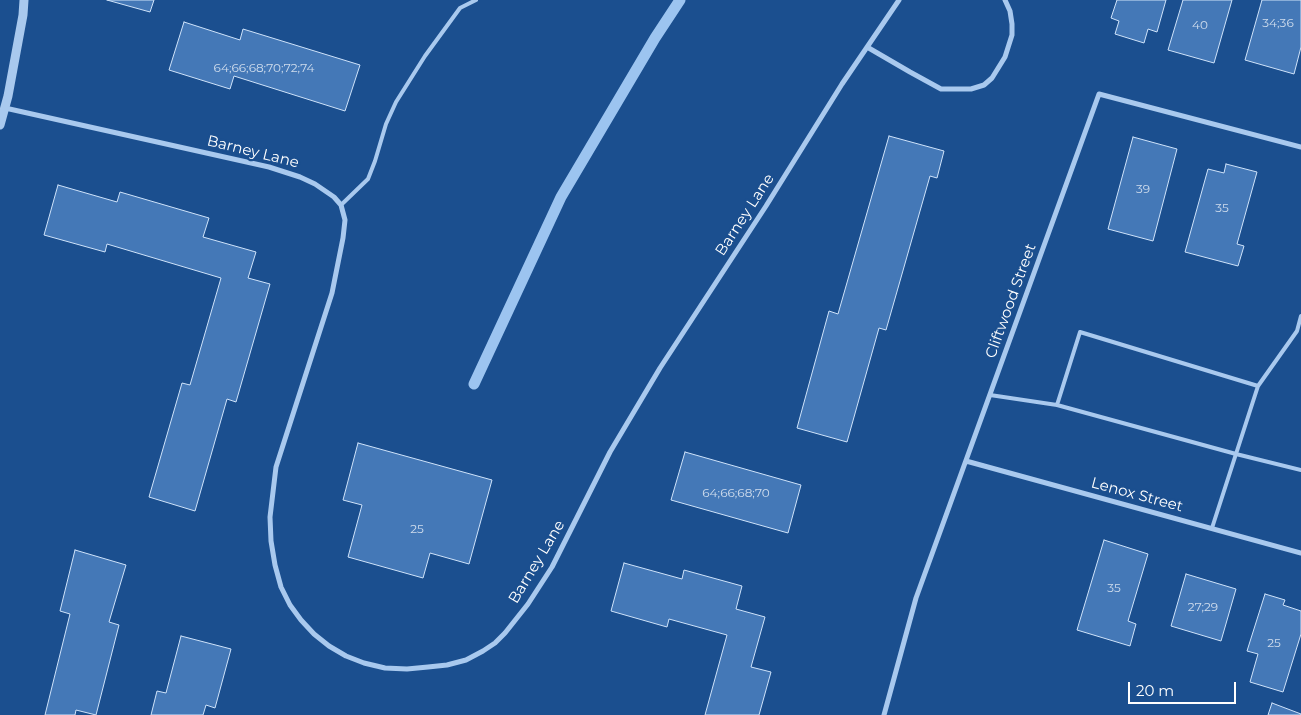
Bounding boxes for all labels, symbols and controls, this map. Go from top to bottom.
house number: 34;36 [1262,16,1294,30]
house number: 40 [1192,18,1208,32]
house number: 64;66;68;70;72;74 [214,61,314,75]
street label: Barney Lane [205,132,301,172]
street label: Barney Lane [712,171,778,259]
house number: 39 [1136,182,1150,196]
house number: 35 [1215,201,1229,215]
street label: Cliftwood Street [982,241,1040,361]
street label: Lenox Street [1089,474,1185,516]
house number: 64;66;68;70 [702,486,770,500]
street label: Barney Lane [505,517,569,607]
house number: 25 [410,522,424,536]
house number: 35 [1107,581,1121,595]
house number: 27;29 [1188,600,1218,614]
house number: 25 [1267,636,1281,650]
scale bar [1131,672,1238,704]
text: 20 m [1136,681,1174,700]

